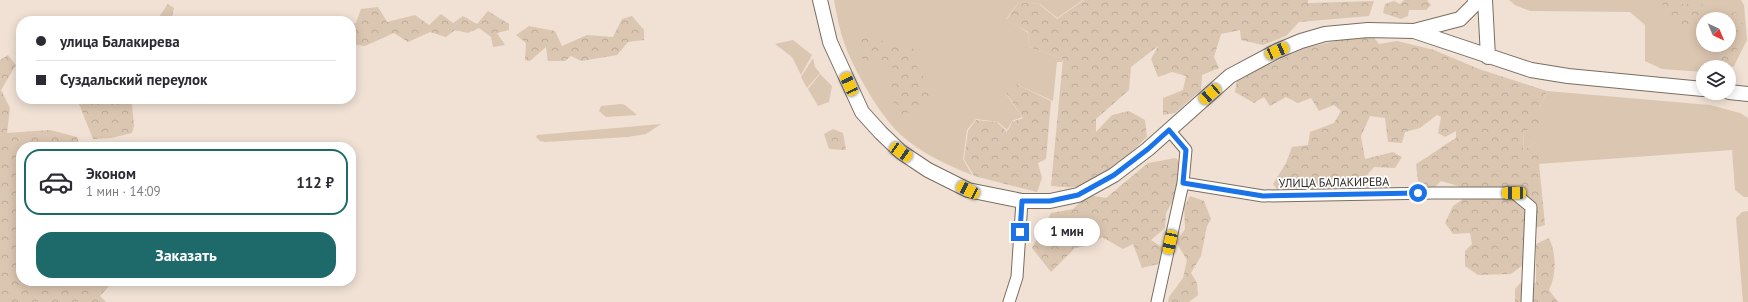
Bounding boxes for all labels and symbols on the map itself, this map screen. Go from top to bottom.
north arrow [1696,12,1736,52]
car [1264,41,1290,61]
car [838,71,860,97]
car [1197,82,1223,106]
car [888,140,914,164]
street label: УЛИЦА БАЛАКИРЕВА [1279,174,1389,190]
car [955,179,981,201]
route start [1409,184,1427,202]
car [1502,187,1526,199]
callout: 1 мин [1034,218,1100,246]
route end [1011,223,1029,241]
car [1162,229,1178,255]

